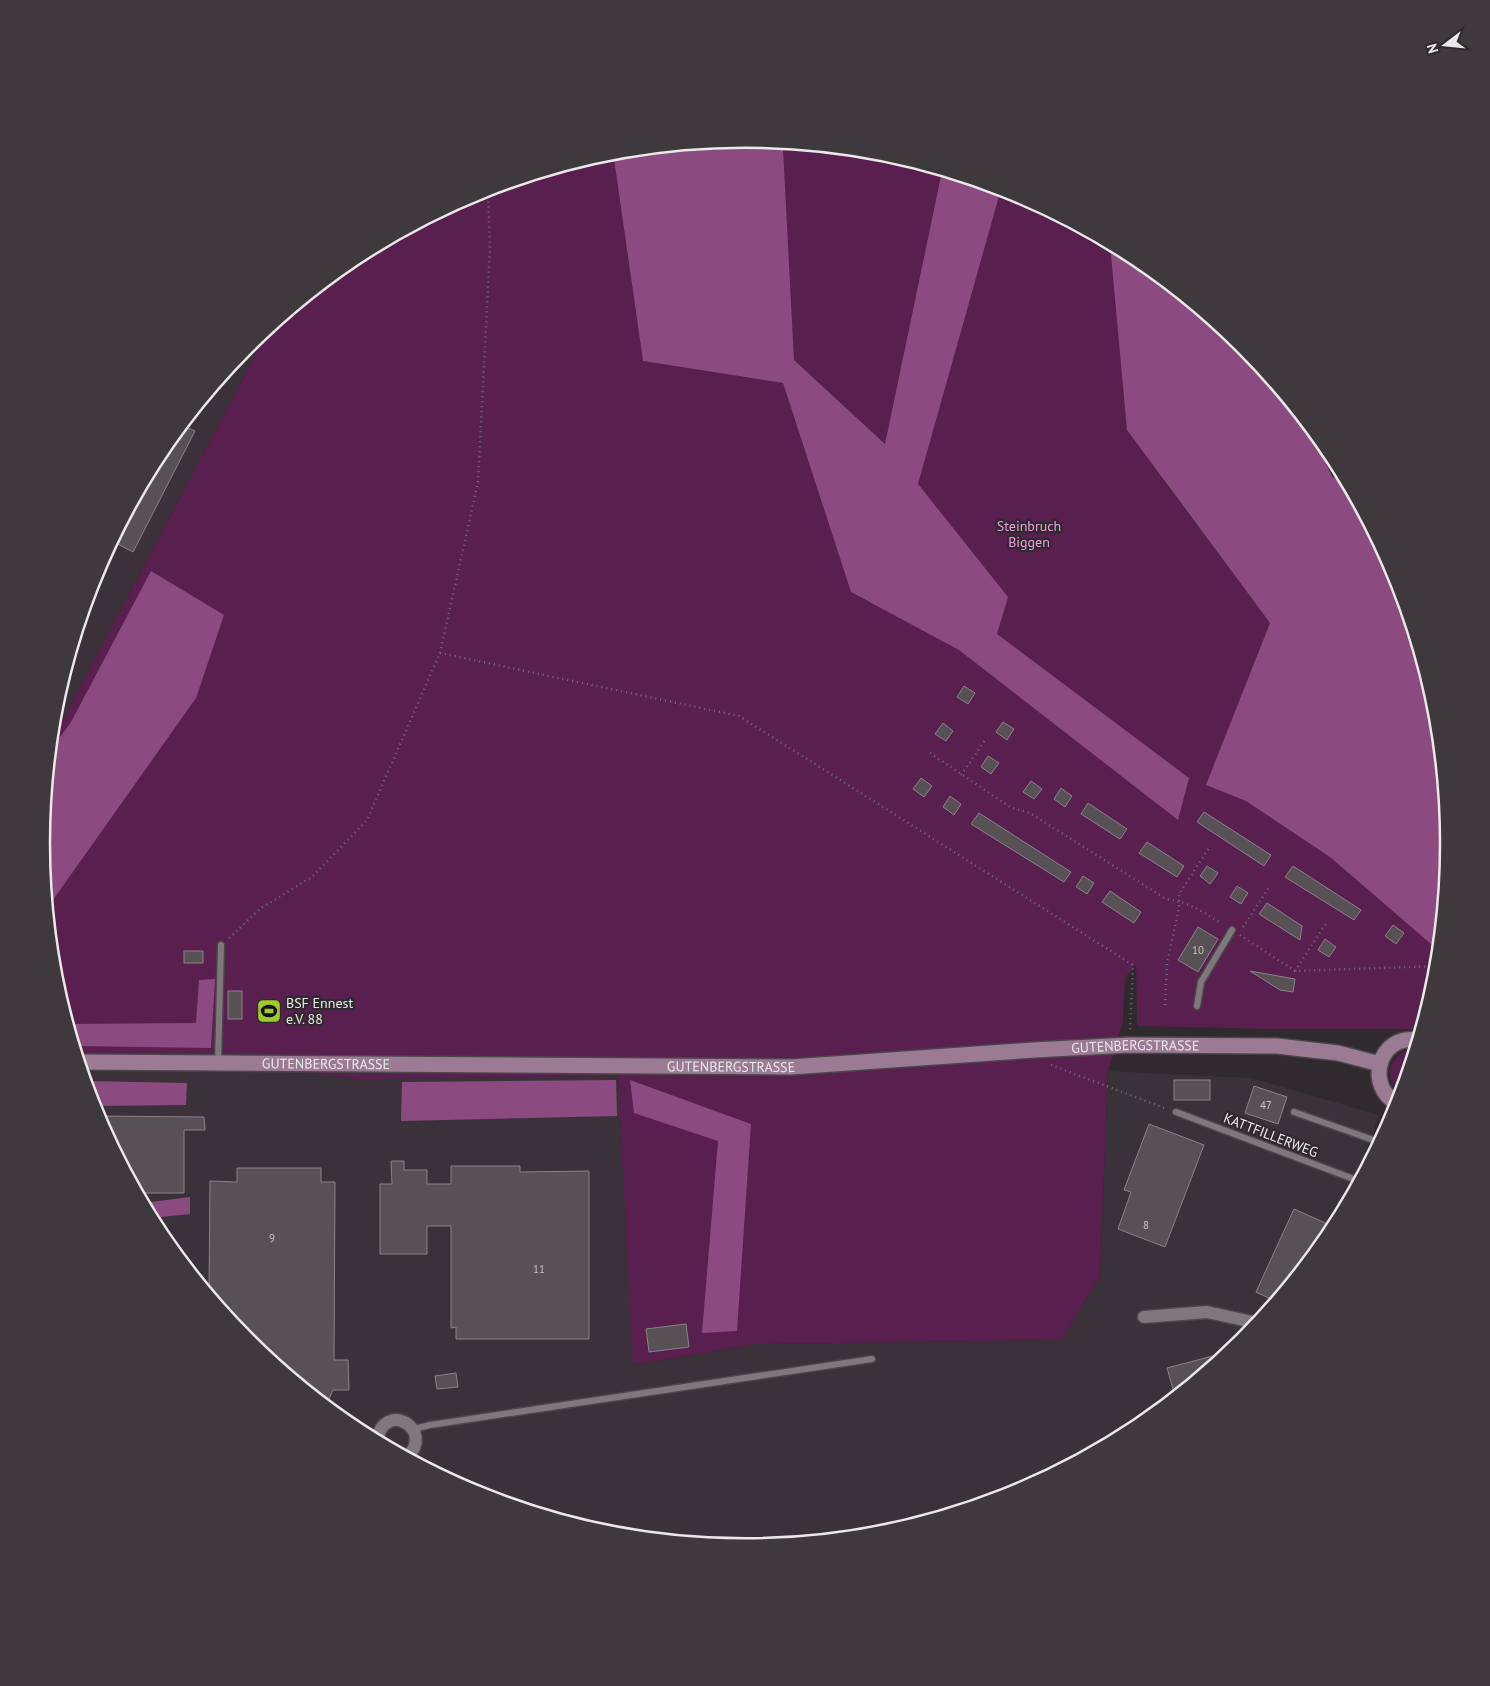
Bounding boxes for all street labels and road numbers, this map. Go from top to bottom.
street label: GUTENBERGSTRASSE [1071,1036,1199,1057]
street label: GUTENBERGSTRASSE [262,1054,390,1073]
street label: GUTENBERGSTRASSE [667,1057,796,1076]
street label: KATTFILLERWEG [1221,1109,1321,1161]

